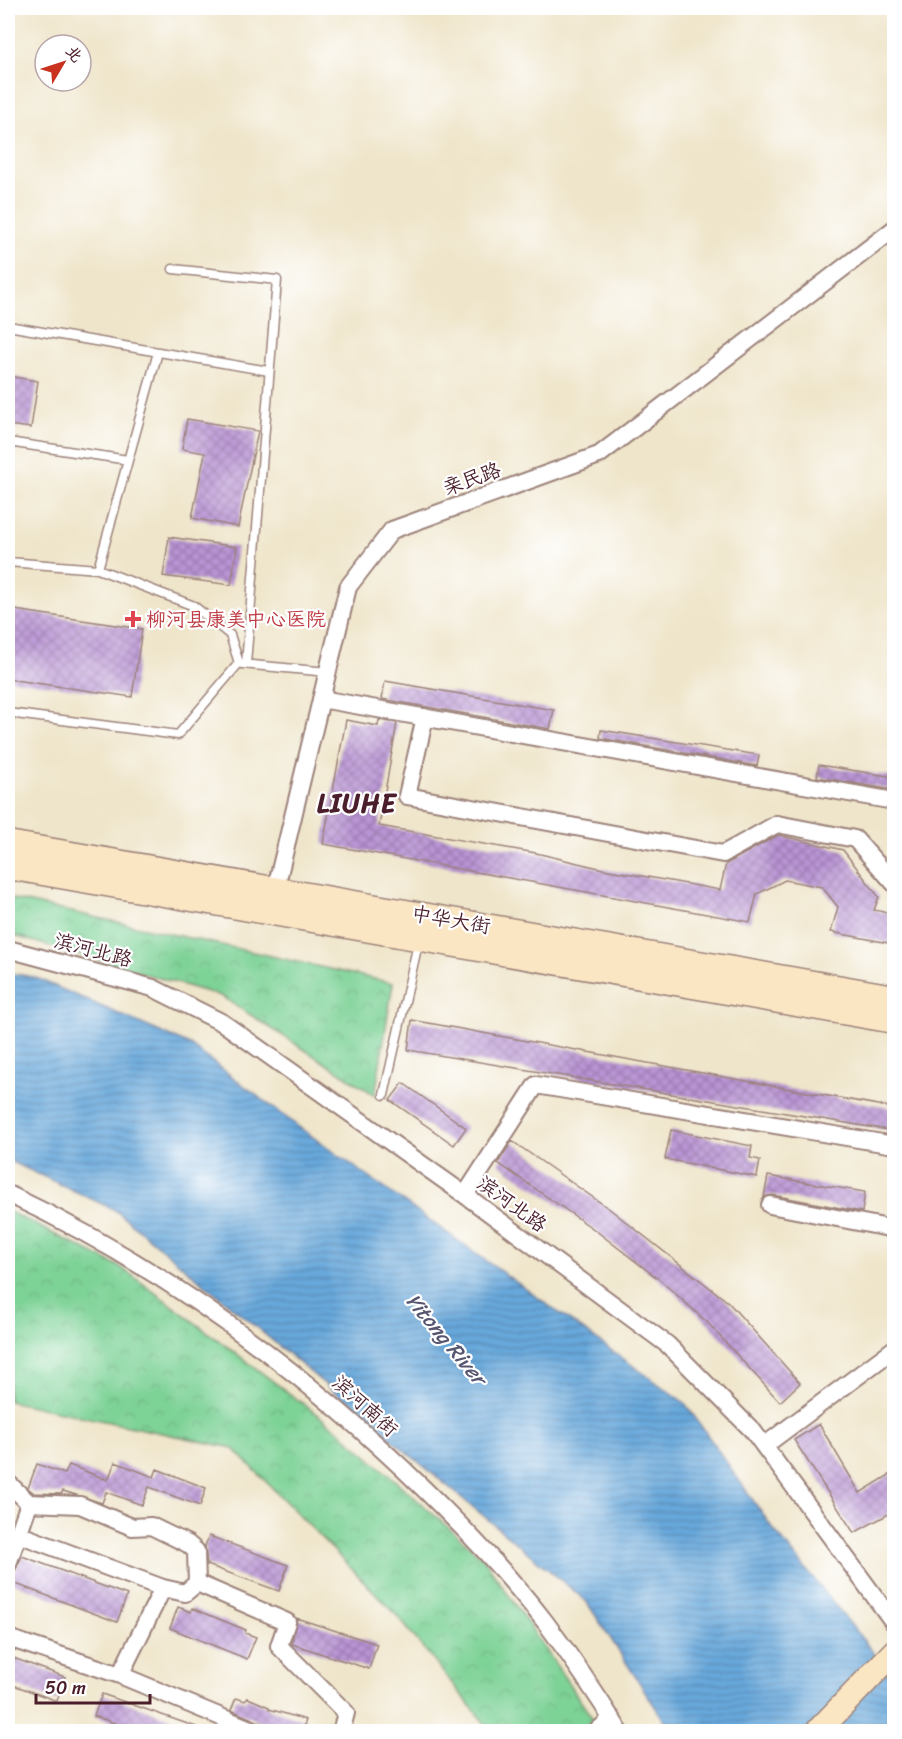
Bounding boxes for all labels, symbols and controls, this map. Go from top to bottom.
north arrow [33,33,93,93]
text: 北 [58,39,91,69]
street label: 亲民路 [438,452,507,506]
place label: 柳河县康美中心医院 [146,602,326,637]
marker: 柳河县康美中心医院 [124,610,142,628]
district label: LIUHE [317,780,398,826]
street label: 中华大街 [409,896,493,944]
street label: 滨河北路 [50,923,137,978]
street label: 滨河北路 [469,1166,555,1242]
water label: Yitong River [396,1284,499,1397]
street label: 滨河南街 [324,1366,406,1446]
scale bar [36,1667,150,1705]
text: 50 m [45,1672,86,1704]

